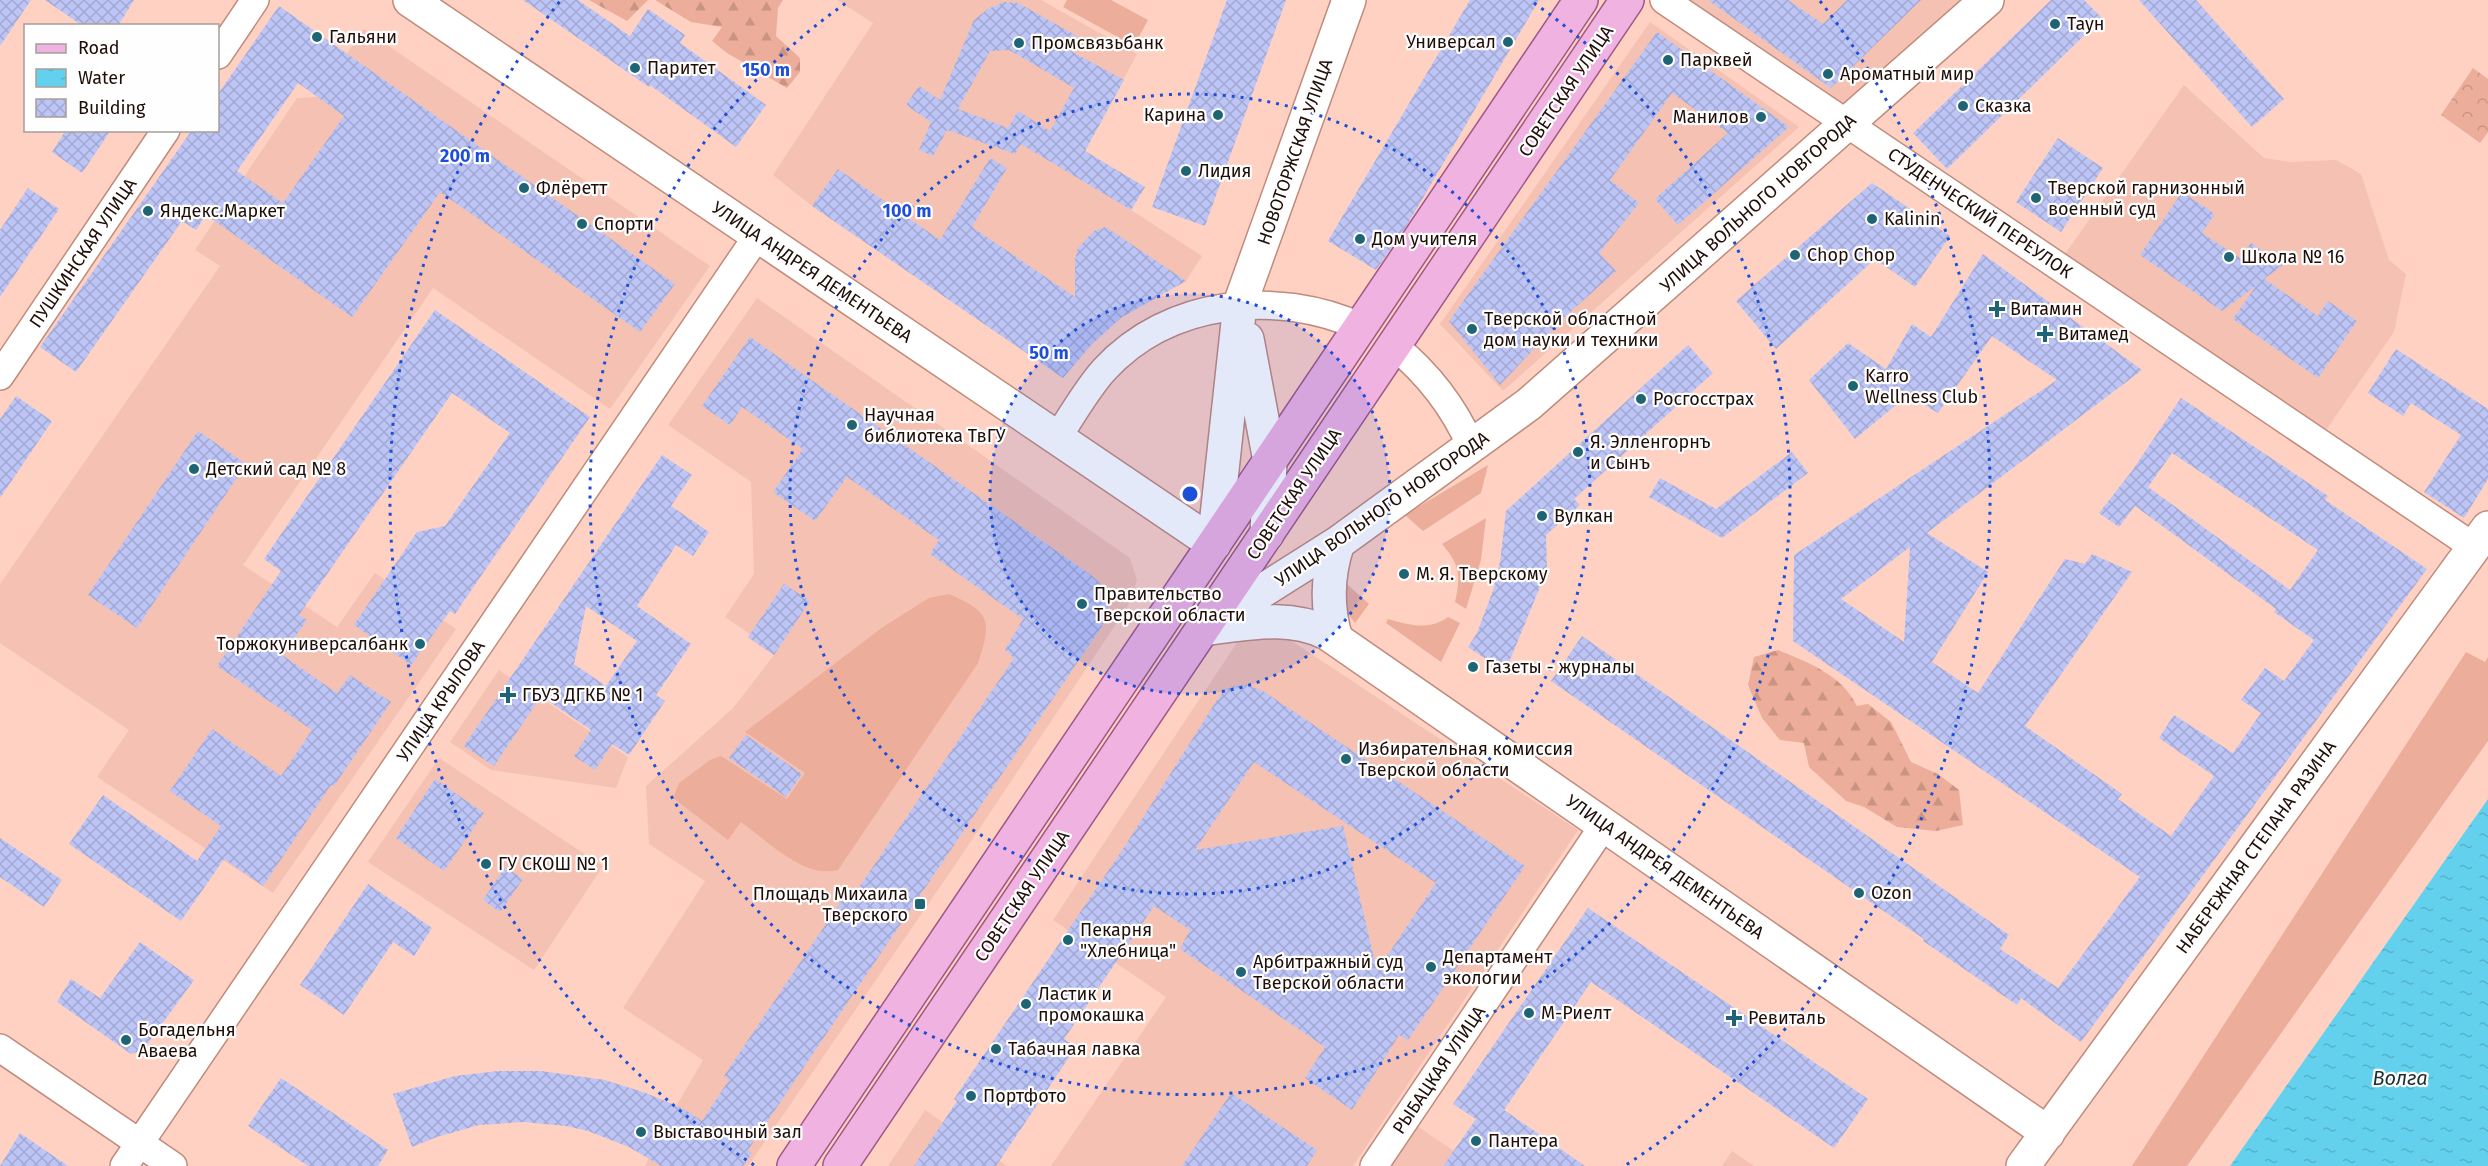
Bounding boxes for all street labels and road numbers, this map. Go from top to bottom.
street label: СОВЕТСКАЯ УЛИЦА [1514,21,1619,161]
street label: НОВОТОРЖСКАЯ УЛИЦА [1253,55,1337,248]
street label: УЛИЦА ВОЛЬНОГО НОВГОРОДА [1656,109,1861,297]
street label: СТУДЕНЧЕСКИЙ ПЕРЕУЛОК [1884,143,2077,283]
street label: ПУШКИНСКАЯ УЛИЦА [25,173,142,332]
street label: УЛИЦА АНДРЕЯ ДЕМЕНТЬЕВА [708,197,917,348]
street label: СОВЕТСКАЯ УЛИЦА [1242,424,1347,564]
street label: УЛИЦА ВОЛЬНОГО НОВГОРОДА [1271,426,1494,591]
street label: УЛИЦА КРЫЛОВА [392,636,490,766]
street label: НАБЕРЕЖНАЯ СТЕПАНА РАЗИНА [2171,736,2341,958]
street label: УЛИЦА АНДРЕЯ ДЕМЕНТЬЕВА [1562,790,1769,944]
street label: СОВЕТСКАЯ УЛИЦА [970,826,1075,966]
street label: РЫБАЦКАЯ УЛИЦА [1388,1001,1490,1138]

